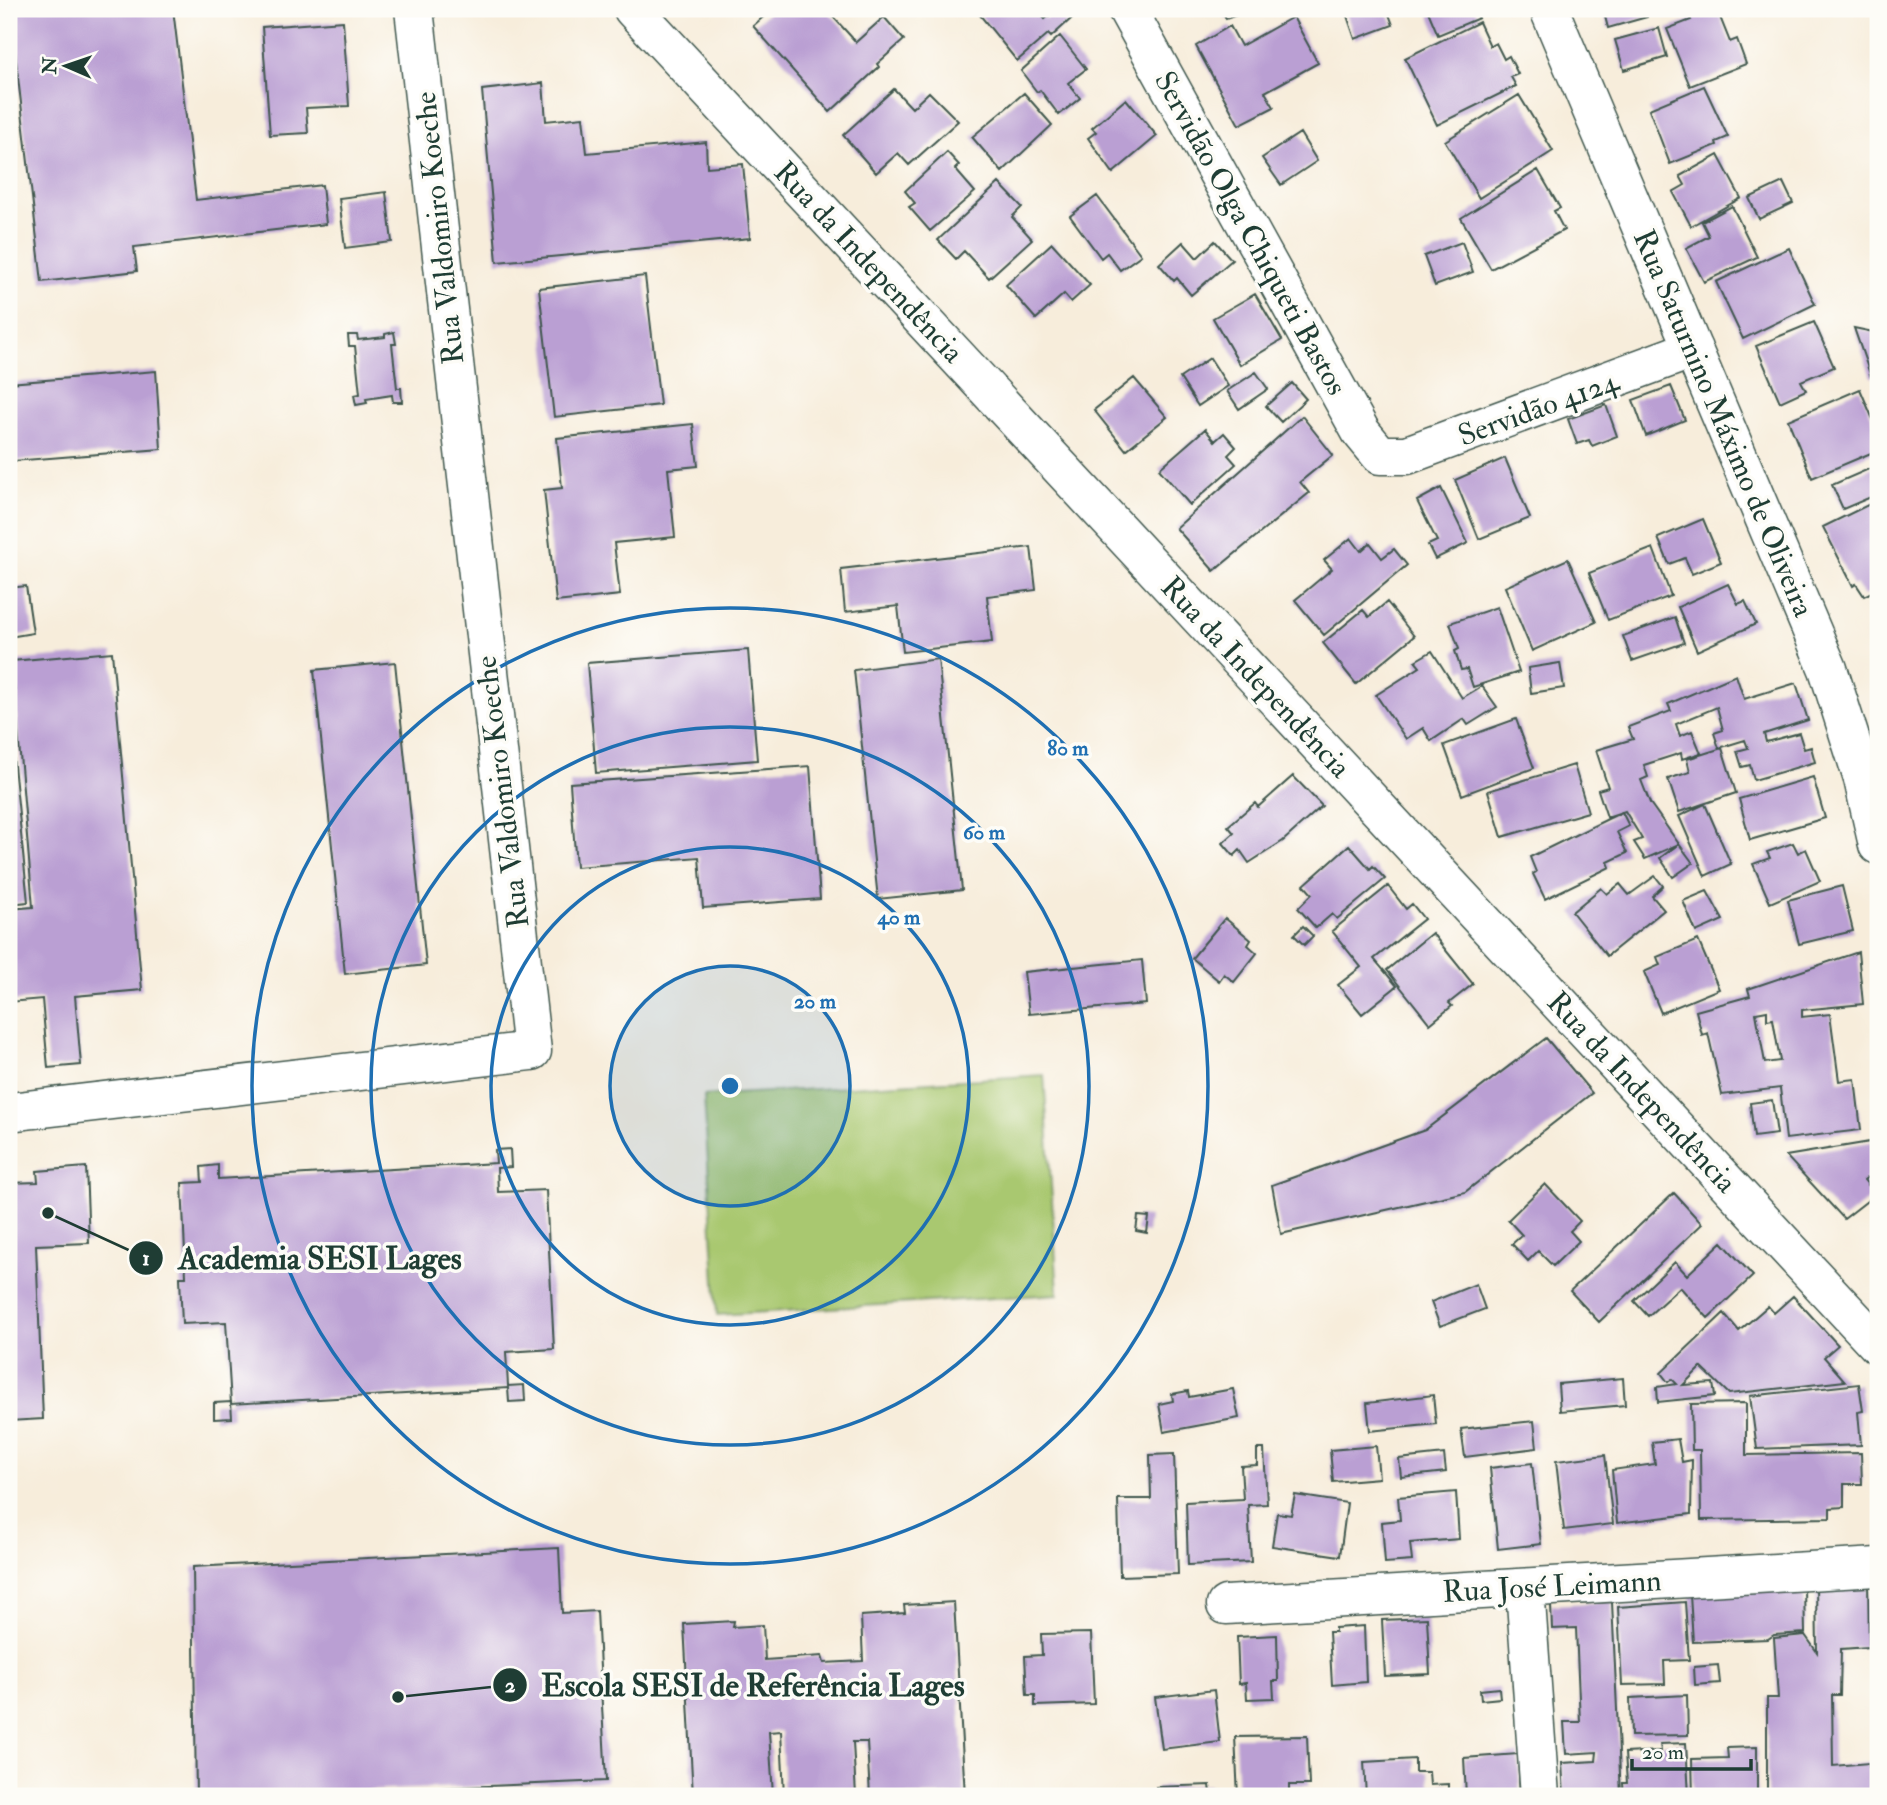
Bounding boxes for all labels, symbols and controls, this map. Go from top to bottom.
north arrow [32,32,102,102]
text: N [38,56,62,75]
street label: Servidão Olga Chiqueti Bastos [1146,65,1355,402]
street label: Rua Valdomiro Koeche [407,90,472,366]
street label: Rua da Independência [766,154,972,371]
street label: Rua Saturnino Máximo de Oliveira [1625,224,1822,623]
street label: Servidão 4124 [1453,362,1625,455]
street label: Rua da Independência [1153,569,1359,786]
street label: Rua Valdomiro Koeche [467,654,538,930]
text: 80 m [1047,735,1089,762]
text: 60 m [963,819,1006,846]
text: 40 m [877,904,921,931]
street label: Rua da Independência [1539,984,1745,1201]
text: 20 m [794,988,837,1015]
centre of rings [718,1074,742,1098]
callout: Academia SESI Lages [129,1231,475,1284]
text: Academia SESI Lages [176,1239,462,1279]
text: 1 [142,1245,150,1272]
street label: Rua José Leimann [1442,1562,1663,1611]
callout: Escola SESI de Referência Lages [492,1658,978,1711]
text: Escola SESI de Referência Lages [541,1666,965,1706]
text: 2 [505,1672,516,1699]
scale bar [1632,1728,1750,1772]
text: 20 m [1642,1739,1684,1766]

